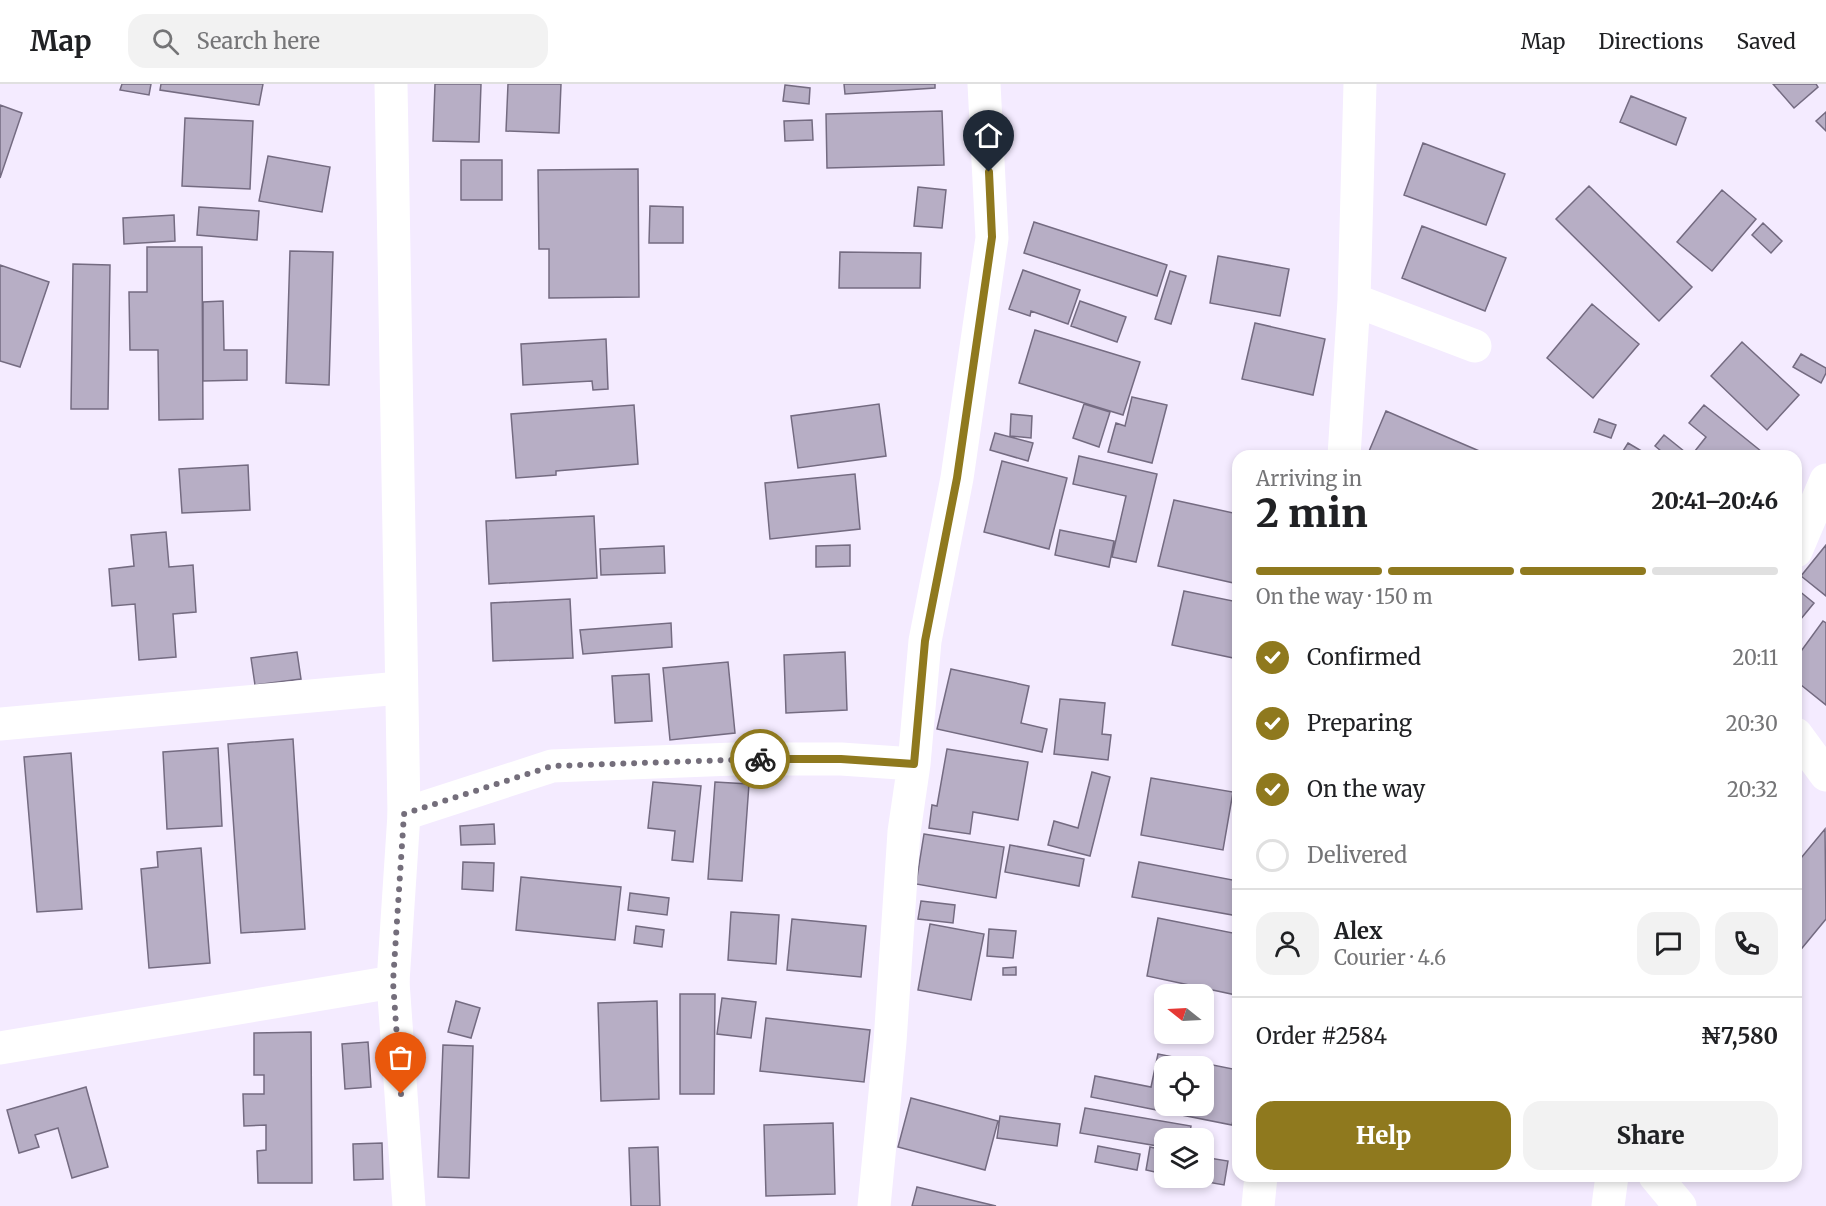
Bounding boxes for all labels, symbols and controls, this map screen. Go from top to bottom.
search box [128,14,548,68]
text: Map [30,23,92,59]
icon: search [149,25,182,58]
text: Search here [197,27,320,55]
text: Map [1521,28,1565,55]
text: Directions [1598,28,1703,55]
text: Saved [1736,28,1796,55]
pin [963,110,1014,172]
icon: home [972,119,1005,152]
text: Arriving in [1256,466,1362,491]
text: 20:41–20:46 [1652,487,1778,515]
text: 2 min [1256,489,1368,538]
text: On the way · 150 m [1256,584,1433,609]
icon: check [1256,641,1289,674]
text: Confirmed [1307,643,1421,671]
text: 20:11 [1732,645,1778,670]
icon: check [1256,707,1289,740]
text: Preparing [1307,709,1412,737]
text: 20:30 [1726,711,1778,736]
courier [730,729,790,789]
icon: bike [744,743,777,776]
icon: check [1256,773,1289,806]
text: On the way [1307,775,1425,803]
text: 20:32 [1727,777,1778,802]
text: Delivered [1307,841,1407,869]
button: person [1256,912,1319,975]
button: chat [1637,912,1700,975]
button: phone [1715,912,1778,975]
text: Alex [1334,917,1383,945]
text: Courier · 4.6 [1334,945,1446,970]
north arrow [1154,984,1214,1044]
map controls [1154,984,1214,1188]
text: Order #2584 [1256,1022,1387,1050]
text: ₦7,580 [1700,1022,1778,1050]
pin [375,1032,426,1094]
icon: bag [384,1041,417,1074]
button: locate [1154,1056,1214,1116]
button: Help [1256,1101,1511,1170]
button: Share [1523,1101,1778,1170]
button: layers [1154,1128,1214,1188]

